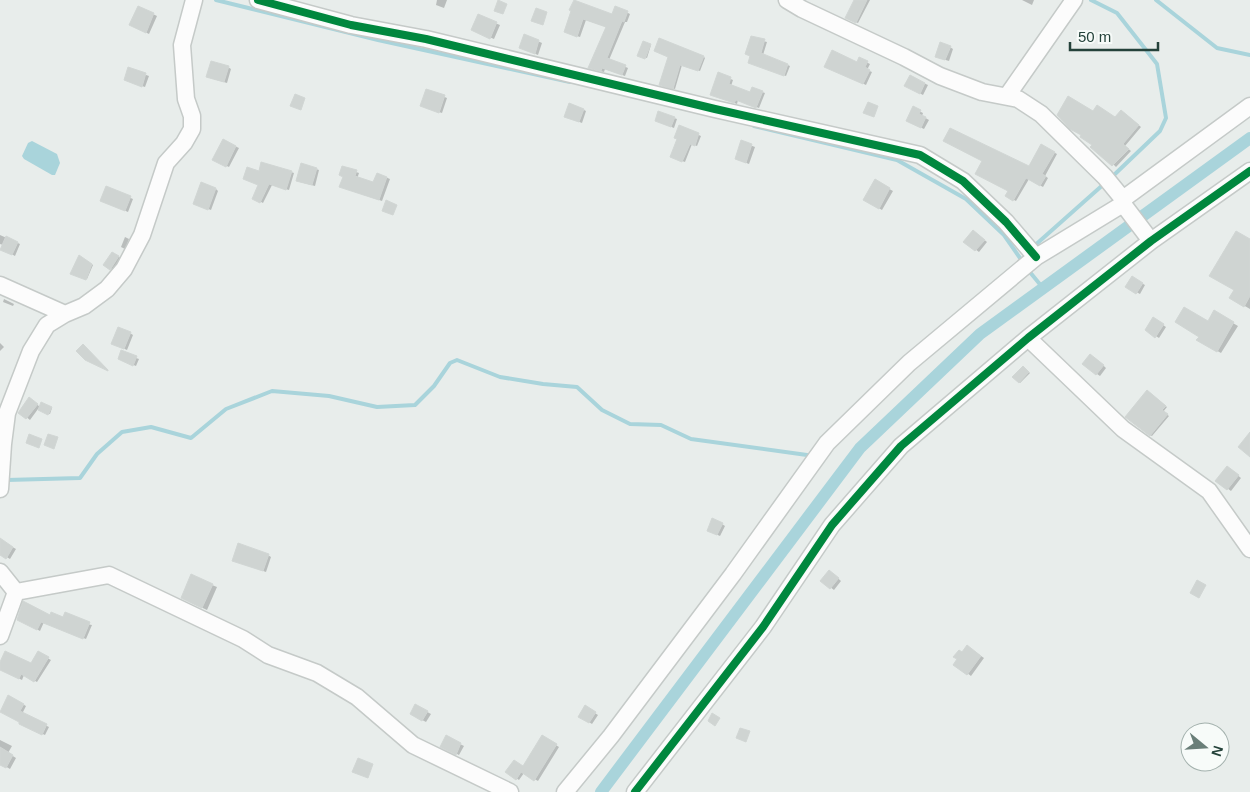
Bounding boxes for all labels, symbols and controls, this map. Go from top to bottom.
scale bar [1070,20,1158,52]
text: 50 m [1078,28,1111,45]
north arrow [1180,722,1230,772]
text: N [1208,744,1227,758]

